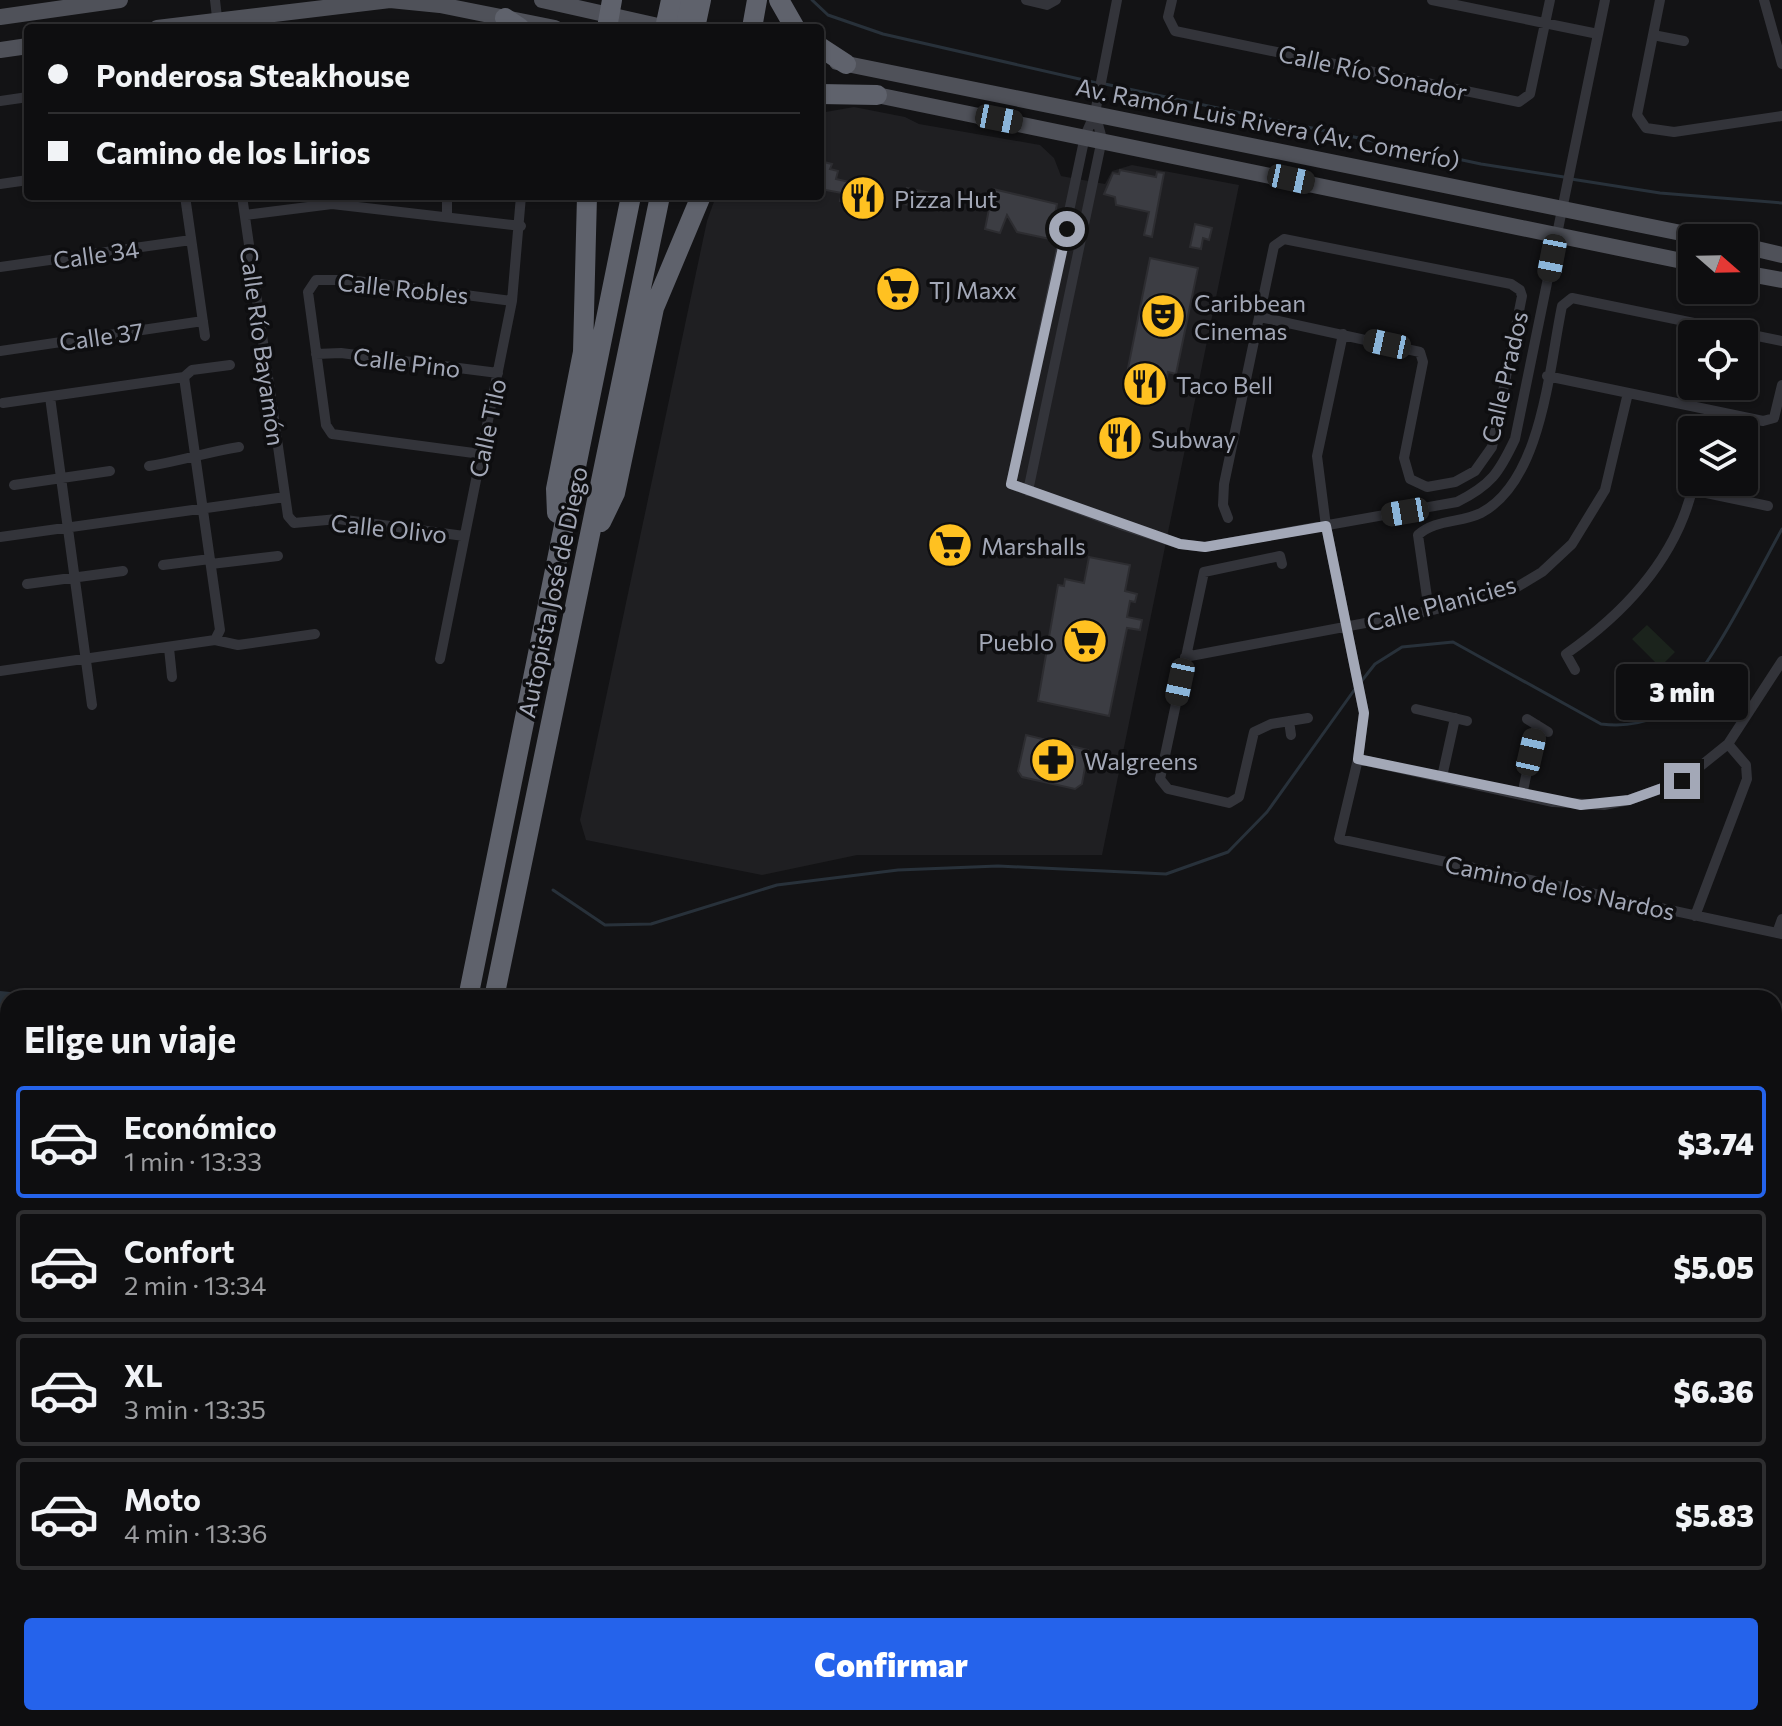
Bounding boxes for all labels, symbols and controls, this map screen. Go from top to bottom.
street label: Calle Río Sonador [1276,38,1470,106]
text: Ponderosa Steakhouse [96,56,410,93]
street label: Av. Ramón Luis Rivera (Av. Comerío) [1074,72,1462,174]
car [973,103,1025,135]
text: Camino de los Lirios [96,133,371,170]
car [1265,162,1317,196]
restaurant icon: Pizza Hut [839,174,887,222]
place label: Pizza Hut [894,184,998,213]
route start [1049,211,1085,247]
north arrow [1678,224,1758,304]
map controls [1678,224,1758,496]
car [1536,232,1568,284]
street label: Calle 34 [51,234,141,274]
street label: Calle Río Bayamón [235,244,291,448]
supermarket icon: TJ Maxx [874,265,922,313]
street label: Calle Robles [336,267,470,309]
place label: TJ Maxx [929,275,1017,304]
place label: Caribbean Cinemas [1194,288,1306,345]
theatre icon: Caribbean Cinemas [1139,292,1187,340]
street label: Calle Prados [1475,308,1533,446]
street label: Calle 37 [57,316,145,356]
button: locate [1678,320,1758,400]
car [1361,327,1413,361]
street label: Calle Pino [352,341,462,383]
restaurant icon: Taco Bell [1121,360,1169,408]
place label: Taco Bell [1176,370,1273,399]
street label: Calle Tilo [462,376,512,480]
restaurant icon: Subway [1096,414,1144,462]
button: layers [1678,416,1758,496]
place label: Subway [1151,424,1236,453]
street label: Autopista José de Diego [511,464,593,720]
car [1379,496,1431,528]
street label: Calle Olivo [330,507,448,549]
supermarket icon: Marshalls [926,521,974,569]
place label: Marshalls [981,531,1086,560]
street label: Calle Planicies [1363,569,1519,637]
supermarket icon: Pueblo [1061,617,1109,665]
place label: Pueblo [978,627,1054,656]
car [1163,656,1197,708]
callout: 3 min [1616,665,1748,721]
text: 3 min [1649,676,1715,707]
car [1514,726,1548,778]
pharmacy icon: Walgreens [1029,736,1077,784]
place label: Walgreens [1084,746,1198,775]
route end [1664,763,1700,799]
street label: Camino de los Nardos [1442,848,1678,926]
text: Elige un viaje [24,1016,236,1060]
icon: car [28,1106,100,1178]
text: Económico [124,1108,277,1145]
text: $3.74 [1677,1124,1754,1161]
text: 1 min · 13:33 [124,1145,262,1176]
icon: car [28,1230,100,1302]
text: Confort [124,1232,235,1269]
text: $5.05 [1673,1248,1754,1285]
text: 2 min · 13:34 [124,1269,266,1300]
icon: car [28,1354,100,1426]
text: XL [124,1356,163,1393]
text: $6.36 [1673,1372,1754,1409]
text: 3 min · 13:35 [124,1393,266,1424]
icon: car [28,1478,100,1550]
text: Moto [124,1480,201,1517]
text: $5.83 [1675,1496,1754,1533]
text: 4 min · 13:36 [124,1517,268,1548]
button: Confirmar [24,1618,1758,1710]

